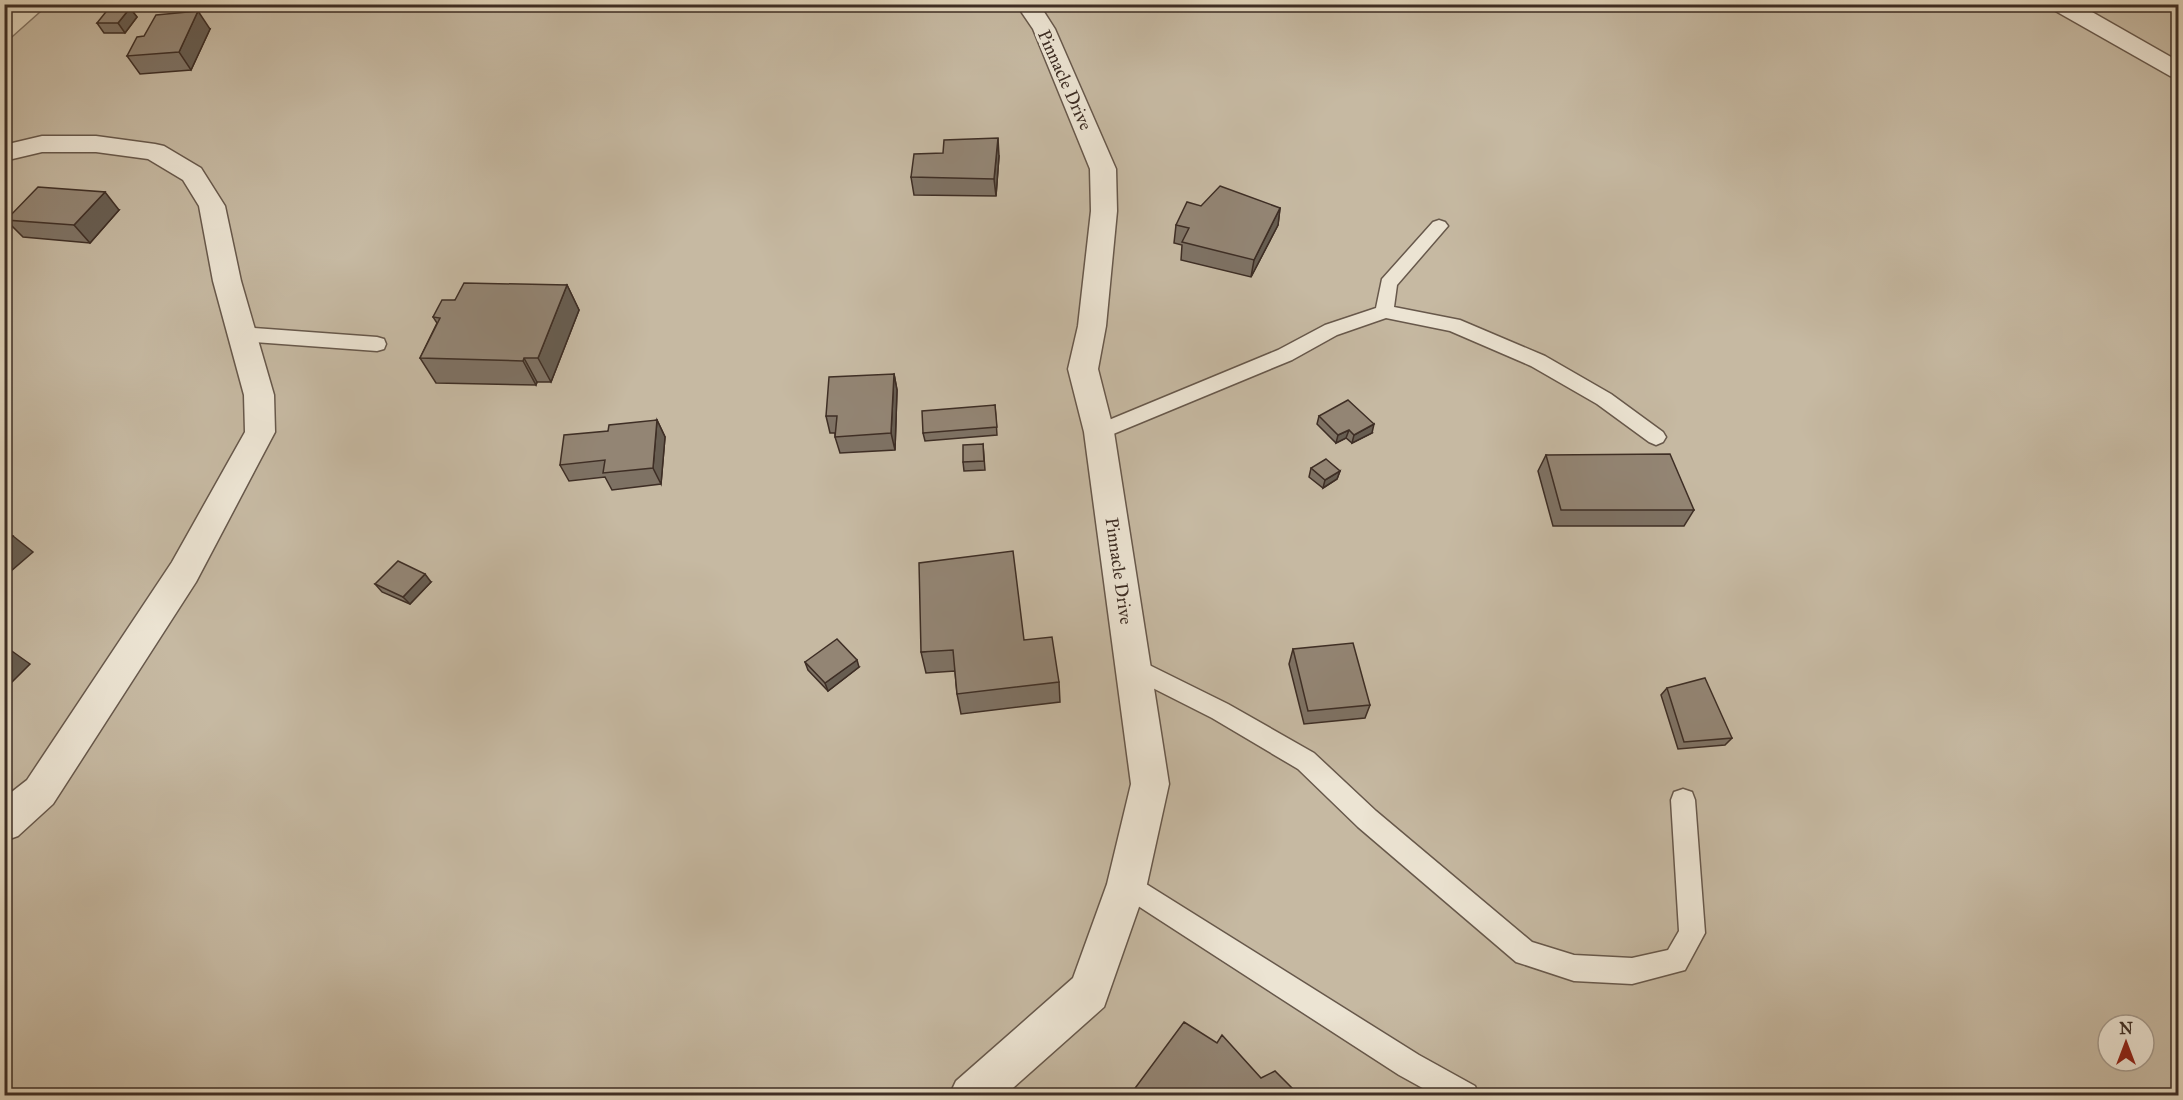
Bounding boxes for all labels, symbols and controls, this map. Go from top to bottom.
street label: Pinnacle Drive [1033,26,1097,134]
street label: Pinnacle Drive [1101,516,1137,626]
north arrow [2096,1013,2156,1073]
text: N [2119,1019,2133,1038]

